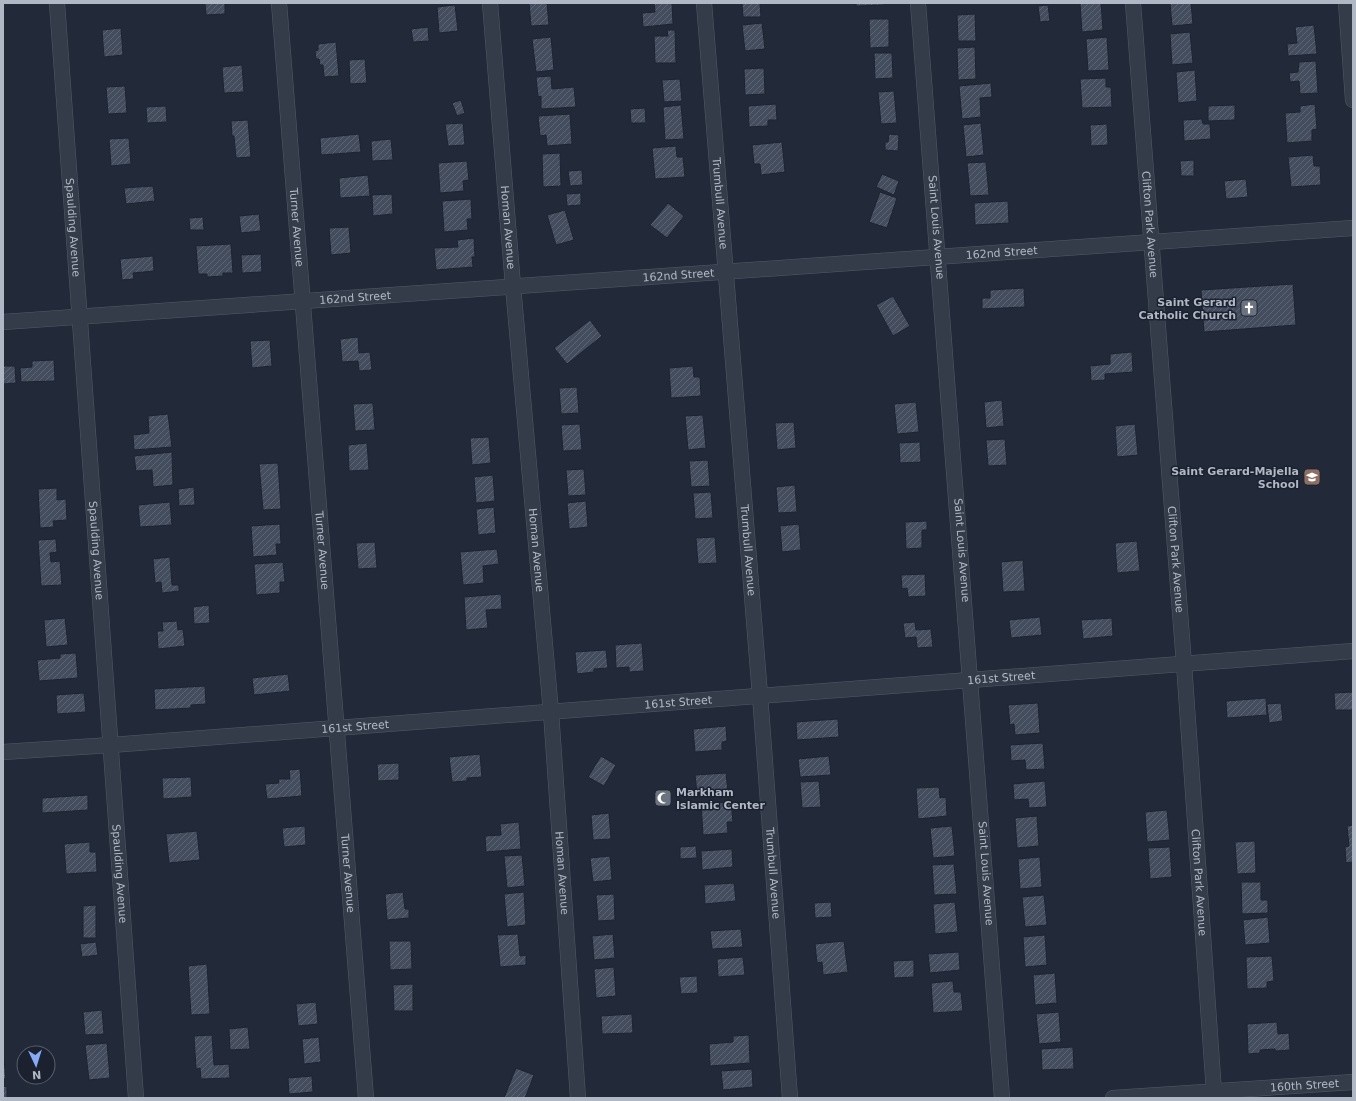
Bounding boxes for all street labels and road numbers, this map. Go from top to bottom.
street label: Trumbull Avenue [710,156,730,250]
street label: Clifton Park Avenue [1139,170,1161,279]
street label: Saint Louis Avenue [926,175,947,280]
street label: Spaulding Avenue [63,177,83,278]
street label: Homan Avenue [498,185,518,270]
street label: Turner Avenue [287,186,306,267]
street label: 162nd Street [965,243,1039,261]
street label: 162nd Street [642,266,715,284]
street label: 162nd Street [319,288,392,306]
street label: Saint Louis Avenue [952,498,973,603]
street label: Spaulding Avenue [86,501,107,601]
street label: Trumbull Avenue [738,503,758,597]
street label: Clifton Park Avenue [1165,505,1187,614]
street label: Homan Avenue [526,508,547,593]
street label: Turner Avenue [313,509,332,590]
street label: 161st Street [967,669,1036,687]
street label: 161st Street [644,693,713,711]
street label: 161st Street [321,717,390,736]
street label: Saint Louis Avenue [976,821,996,926]
street label: Spaulding Avenue [110,824,130,924]
street label: Trumbull Avenue [763,826,783,920]
street label: Clifton Park Avenue [1189,829,1210,937]
street label: Homan Avenue [553,831,572,916]
street label: Turner Avenue [338,832,358,913]
street label: 160th Street [1270,1076,1340,1094]

